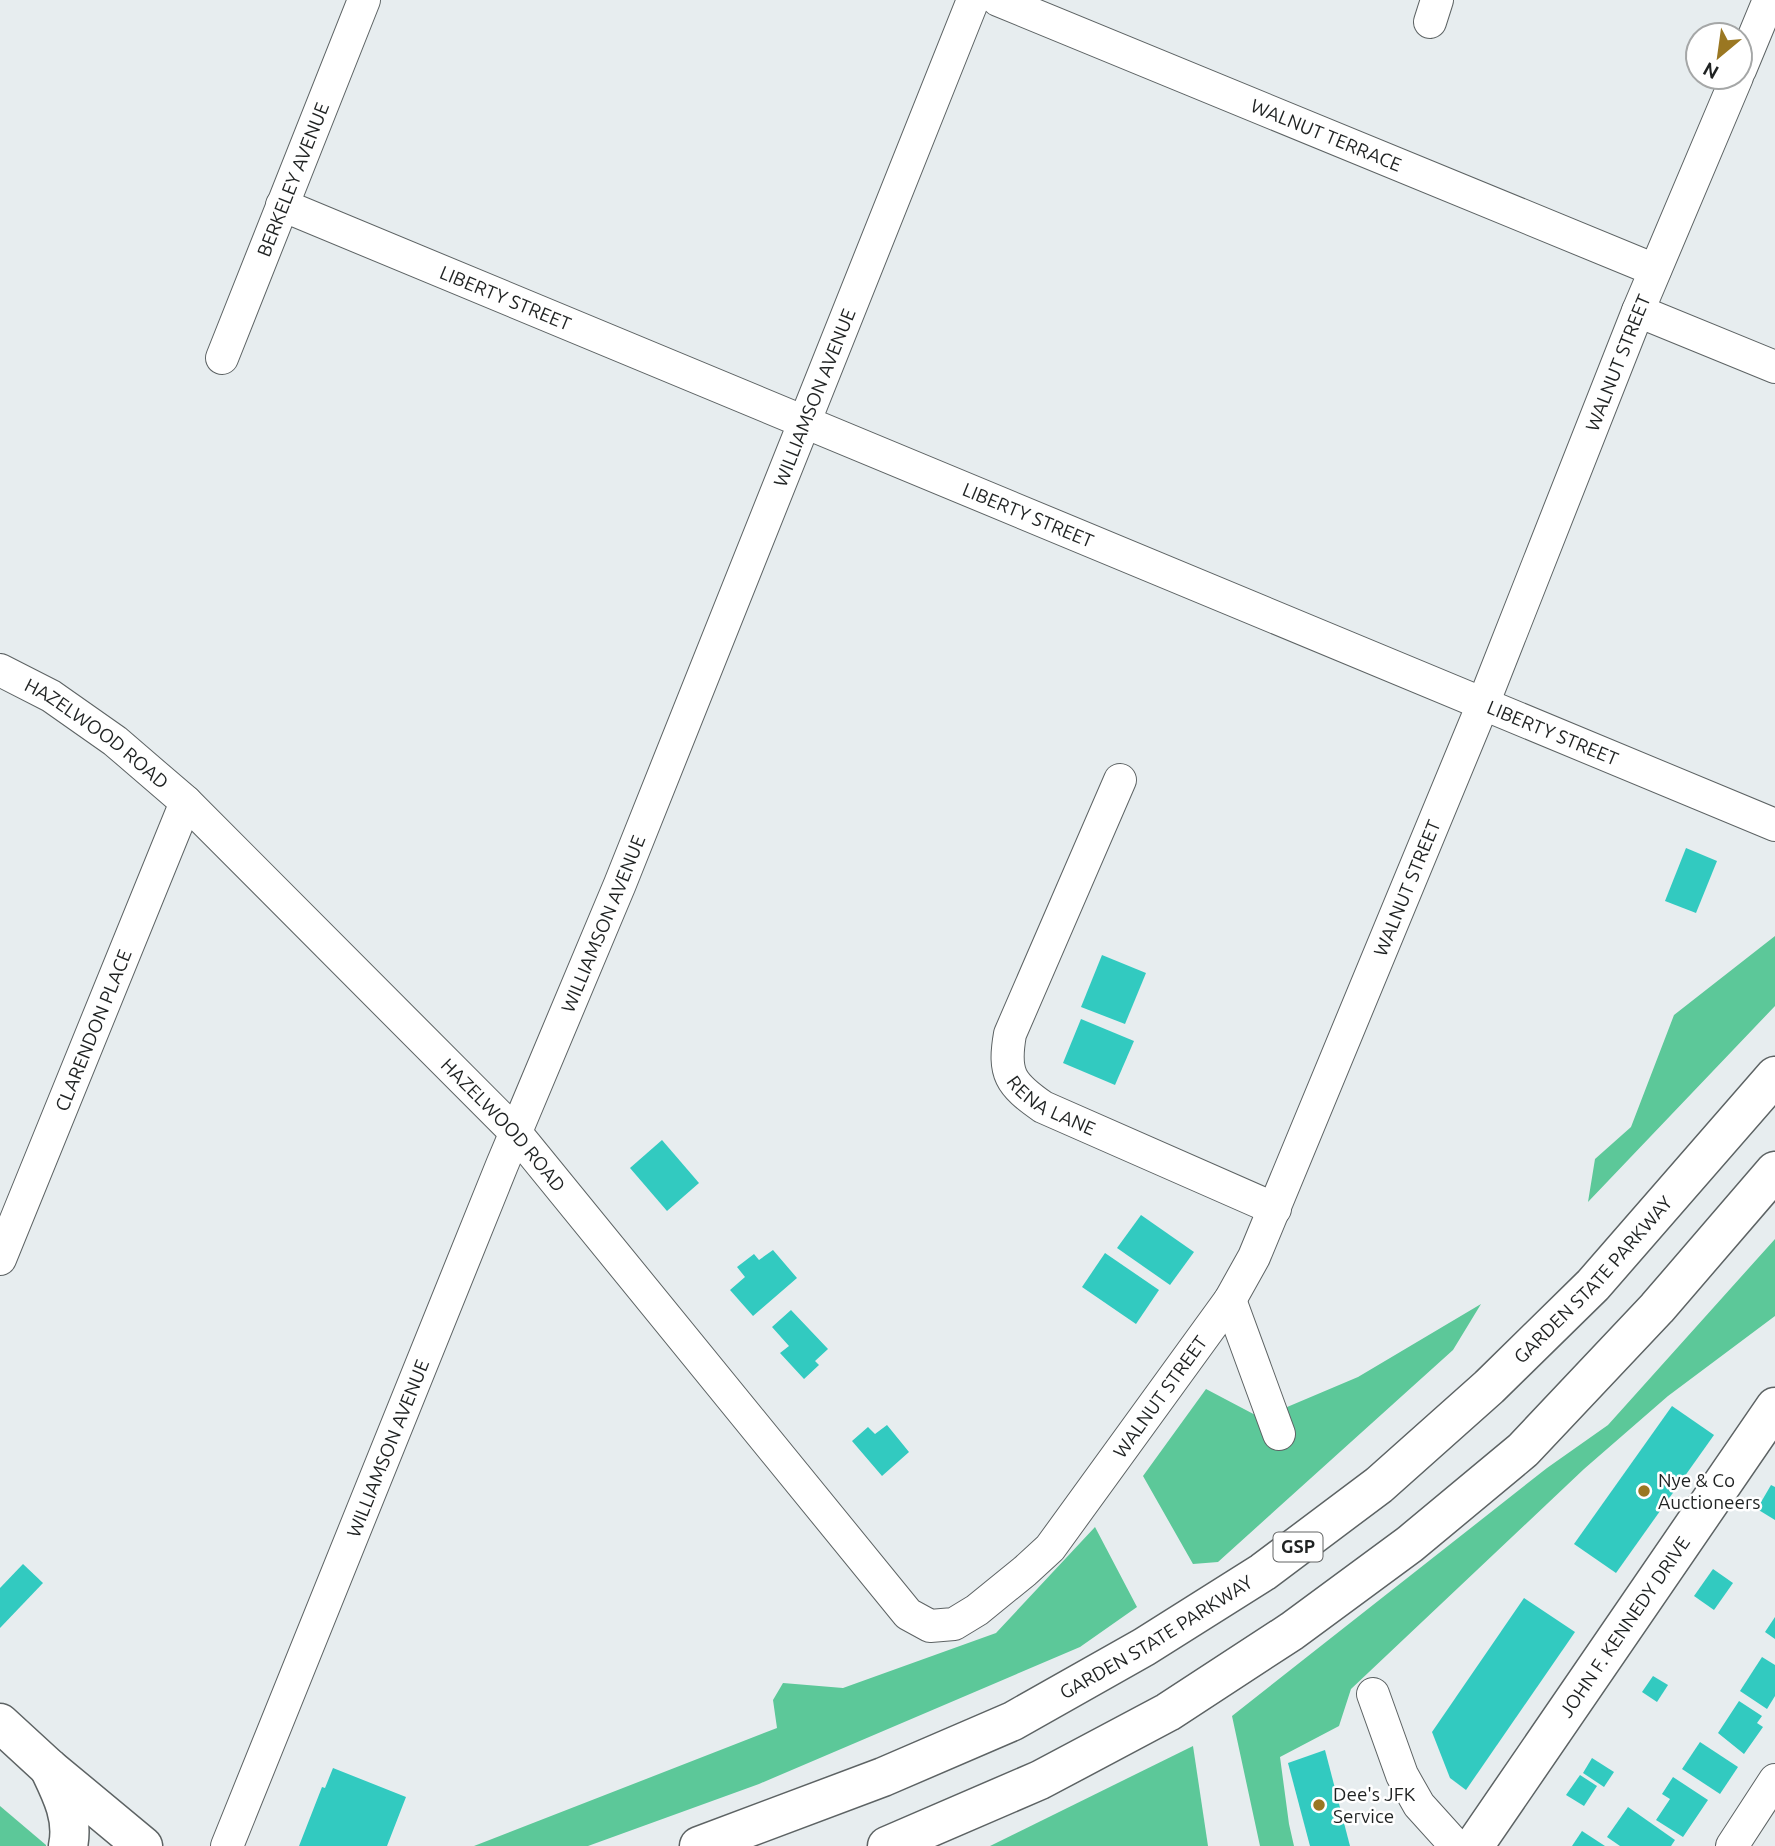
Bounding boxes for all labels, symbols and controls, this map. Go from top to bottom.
north arrow [1684,21,1754,91]
text: N [1699,58,1722,84]
street label: WALNUT TERRACE [1248,94,1405,176]
street label: BERKELEY AVENUE [252,99,333,260]
street label: LIBERTY STREET [437,261,575,335]
street label: WALNUT STREET [1581,291,1655,434]
street label: WILLIAMSON AVENUE [769,305,860,490]
street label: LIBERTY STREET [959,478,1097,552]
street label: HAZELWOOD ROAD [21,674,173,793]
street label: LIBERTY STREET [1484,696,1622,770]
street label: WALNUT STREET [1369,816,1445,959]
street label: WILLIAMSON AVENUE [556,832,649,1015]
street label: CLARENDON PLACE [50,946,136,1114]
street label: HAZELWOOD ROAD [437,1054,570,1196]
street label: RENA LANE [1003,1071,1099,1140]
street label: GARDEN STATE PARKWAY [1509,1191,1676,1368]
street label: WALNUT STREET [1108,1331,1212,1462]
street label: WILLIAMSON AVENUE [342,1356,433,1540]
place label: Nye & Co Auctioneers [1658,1469,1761,1513]
marker: Nye & Co Auctioneers [1636,1483,1652,1499]
road number: GSP [1274,1532,1322,1562]
street label: JOHN F. KENNEDY DRIVE [1555,1532,1694,1721]
street label: GARDEN STATE PARKWAY [1056,1570,1257,1703]
place label: Dee's JFK Service [1333,1783,1416,1827]
marker: Dee's JFK Service [1311,1797,1327,1813]

